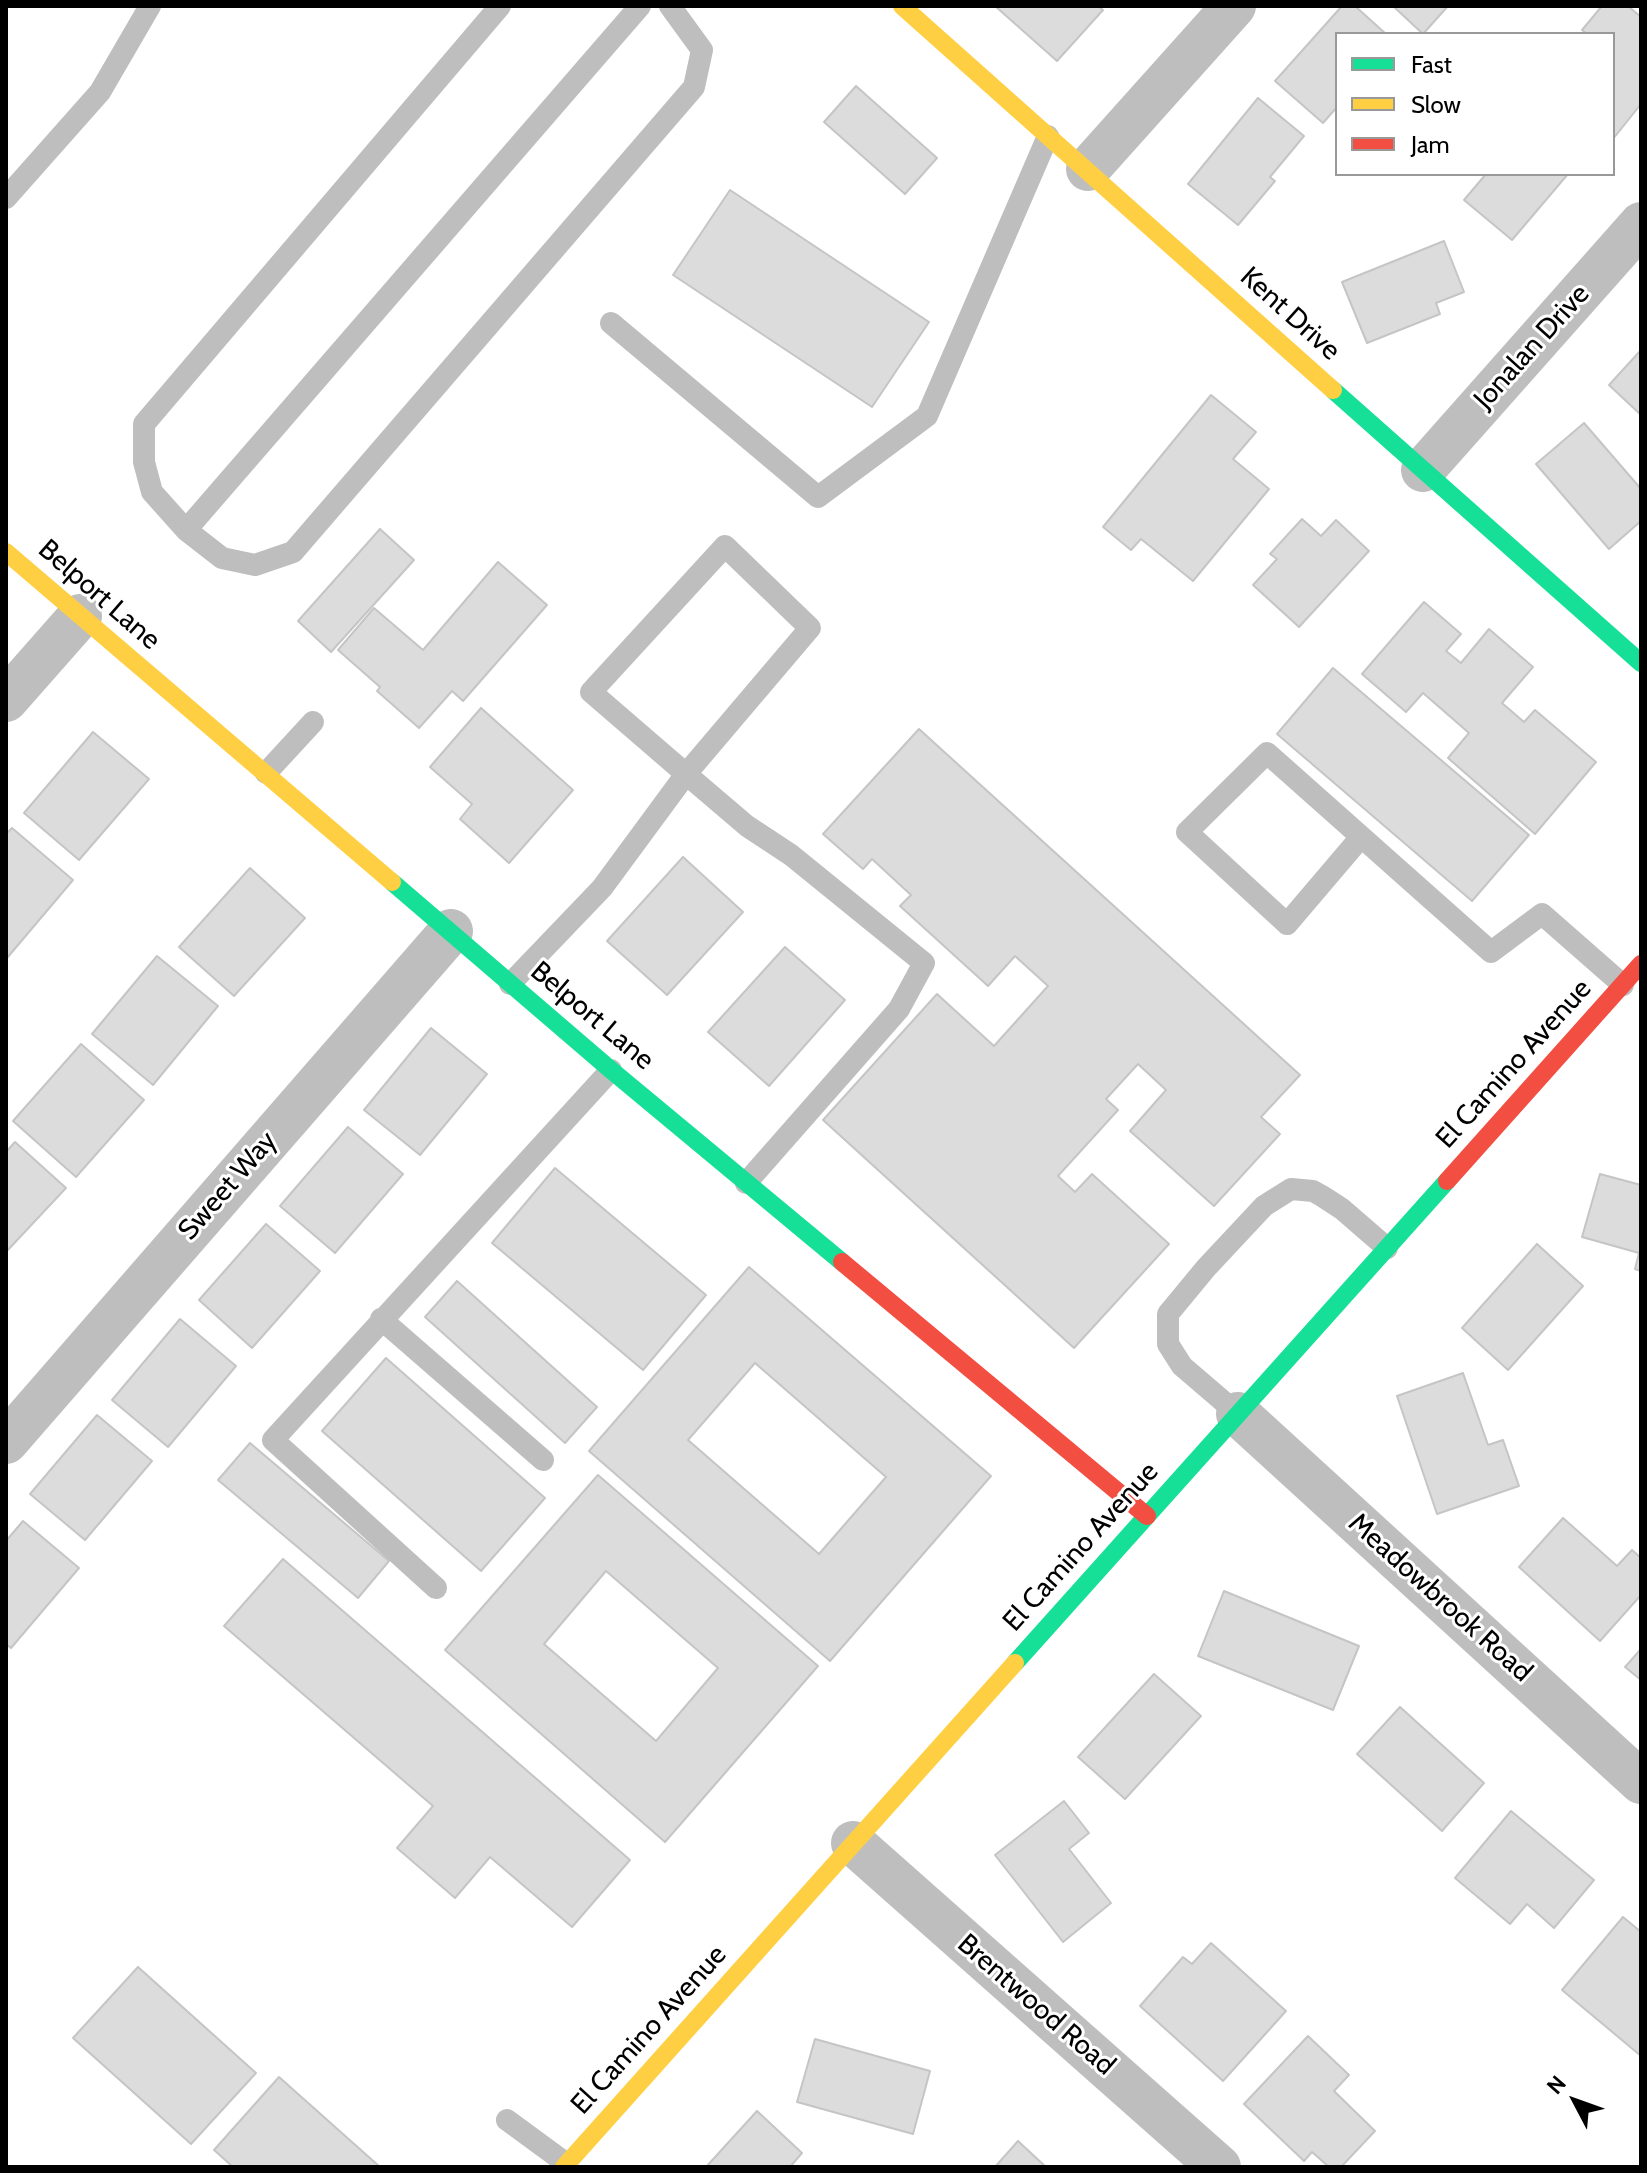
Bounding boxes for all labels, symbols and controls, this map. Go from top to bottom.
legend [1335,32,1615,176]
text: Fast [1411,50,1452,79]
text: Slow [1411,90,1461,119]
text: Jam [1411,130,1449,159]
street label: Kent Drive [1233,260,1347,368]
street label: Jonalan Drive [1467,278,1597,416]
street label: Belport Lane [31,533,167,657]
street label: Belport Lane [523,955,661,1077]
street label: El Camino Avenue [1429,973,1599,1155]
street label: Sweet Way [172,1125,284,1247]
street label: El Camino Avenue [996,1456,1166,1638]
street label: Meadowbrook Road [1341,1507,1539,1689]
street label: Brentwood Road [950,1927,1122,2083]
street label: El Camino Avenue [564,1939,734,2121]
north arrow [1535,2061,1615,2141]
text: N [1541,2070,1572,2100]

